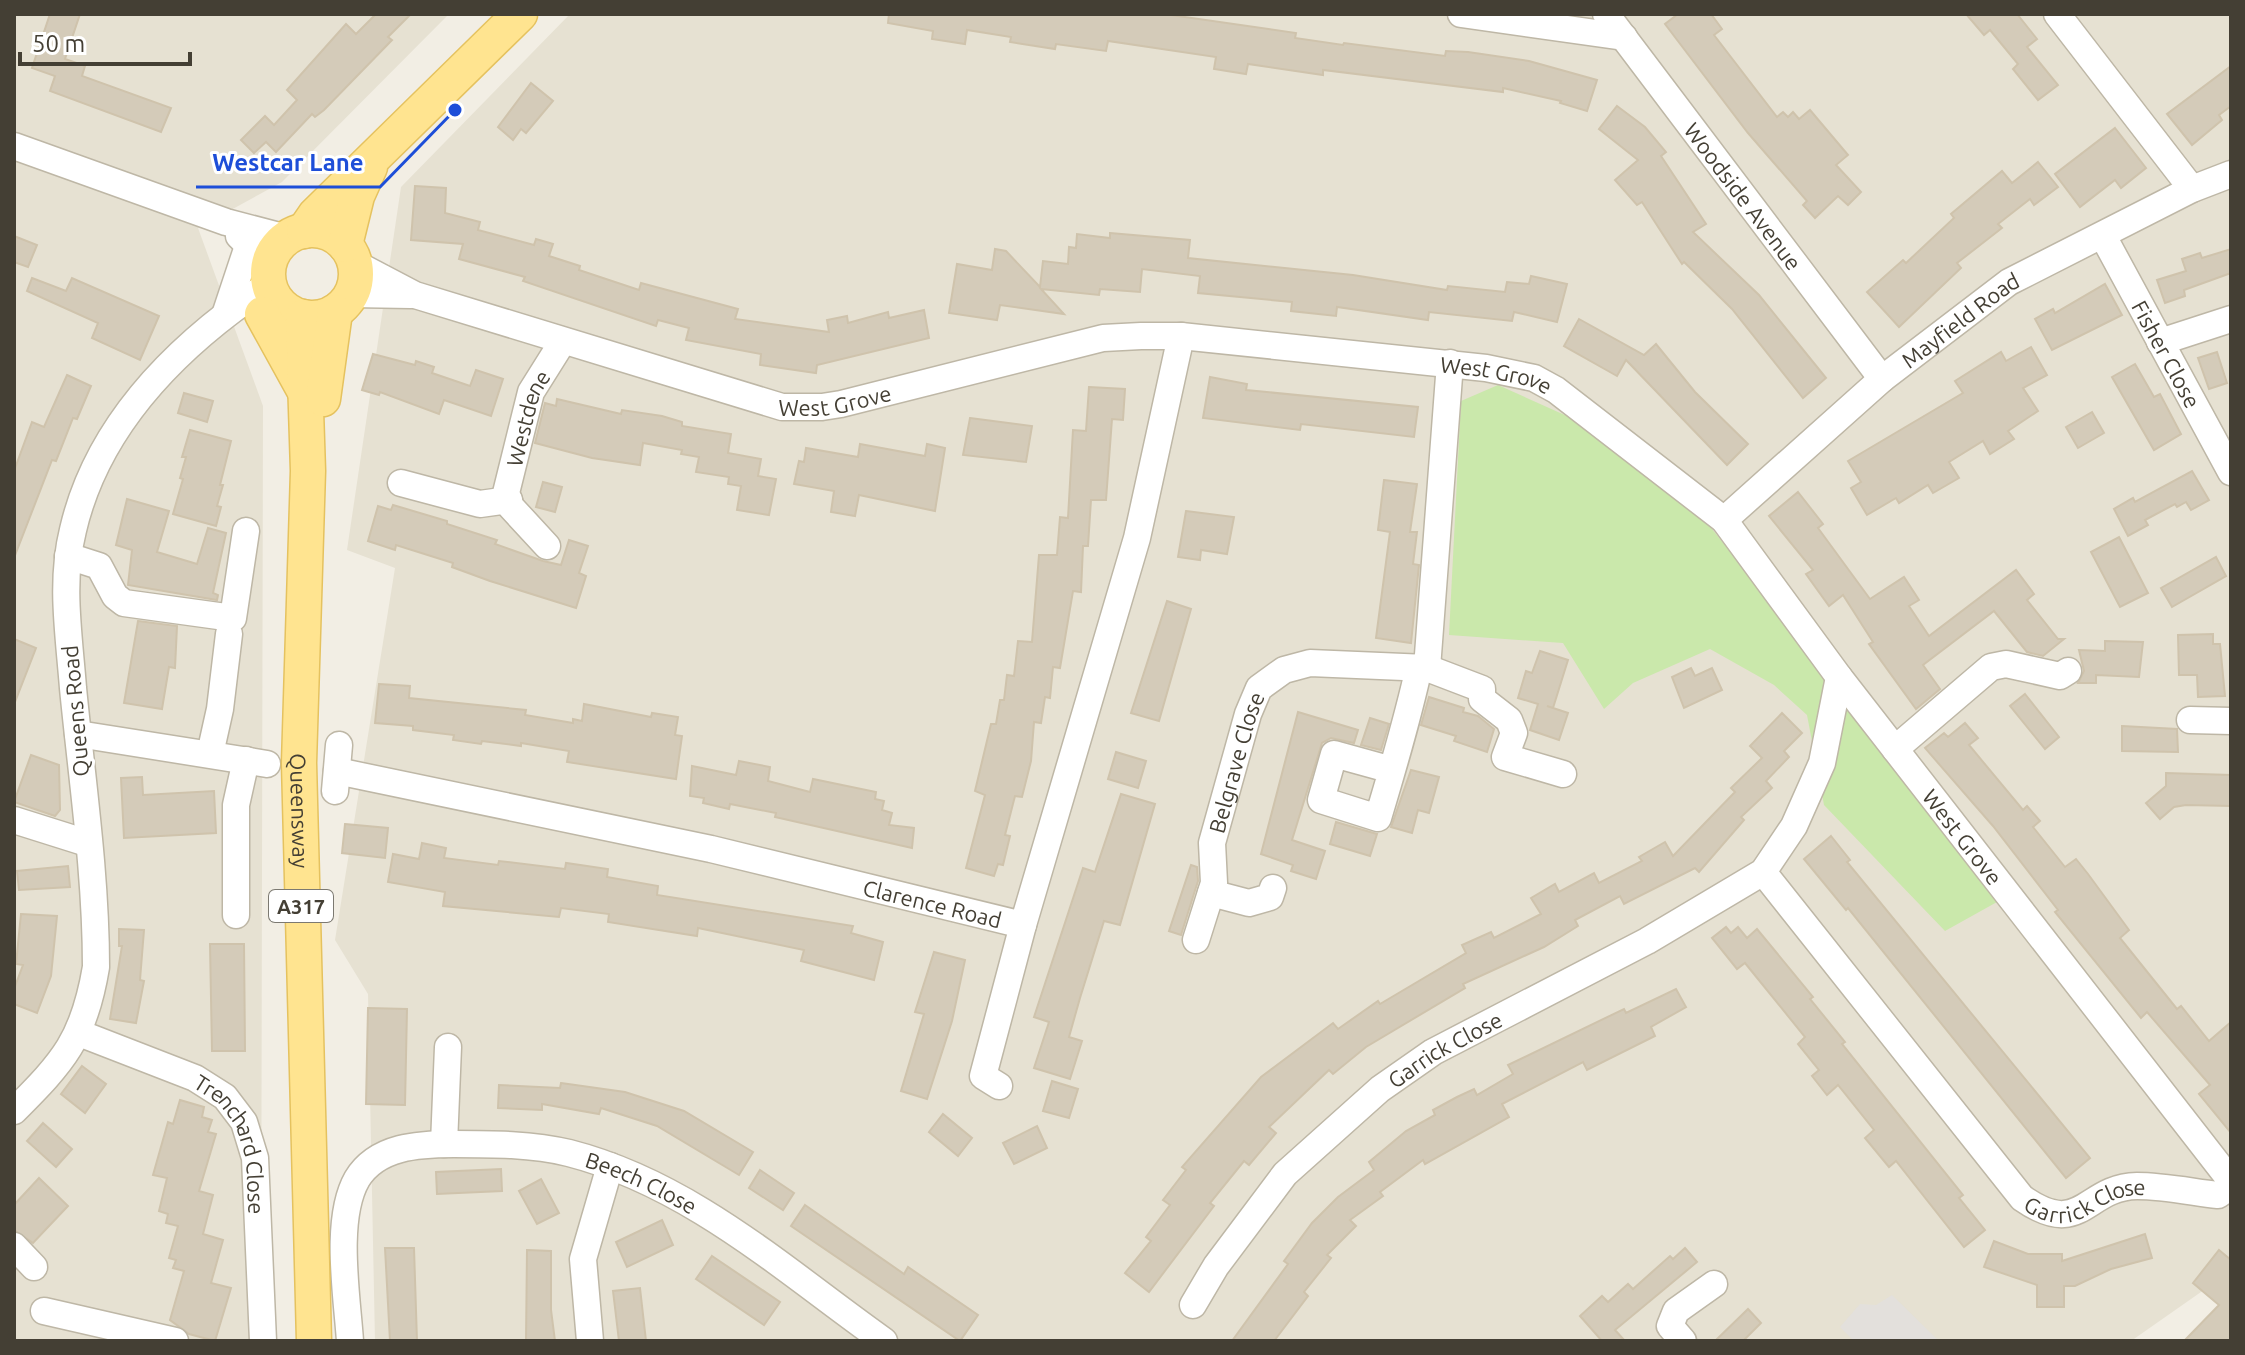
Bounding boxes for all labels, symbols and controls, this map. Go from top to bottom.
scale bar [20,16,190,66]
text: 50 m [32,30,85,57]
street label: Woodside Avenue [1680,117,1807,274]
callout: Westcar Lane [196,139,380,187]
text: Westcar Lane [212,149,364,176]
street label: Mayfield Road [1896,267,2023,372]
street label: Fisher Close [2128,296,2206,412]
street label: West Grove [1439,351,1557,398]
street label: Westdene [501,365,554,469]
street label: West Grove [778,379,894,420]
street label: Queens Road [57,644,93,778]
street label: Belgrave Close [1203,688,1269,836]
street label: Queensway [286,753,314,869]
street label: West Grove [1918,784,2008,889]
street label: Clarence Road [861,874,1004,932]
road number: A317 [269,890,333,922]
street label: Garrick Close [1383,1006,1506,1092]
street label: Trenchard Close [190,1069,270,1215]
street label: Beech Close [583,1146,702,1218]
street label: Garrick Close [2020,1173,2146,1227]

